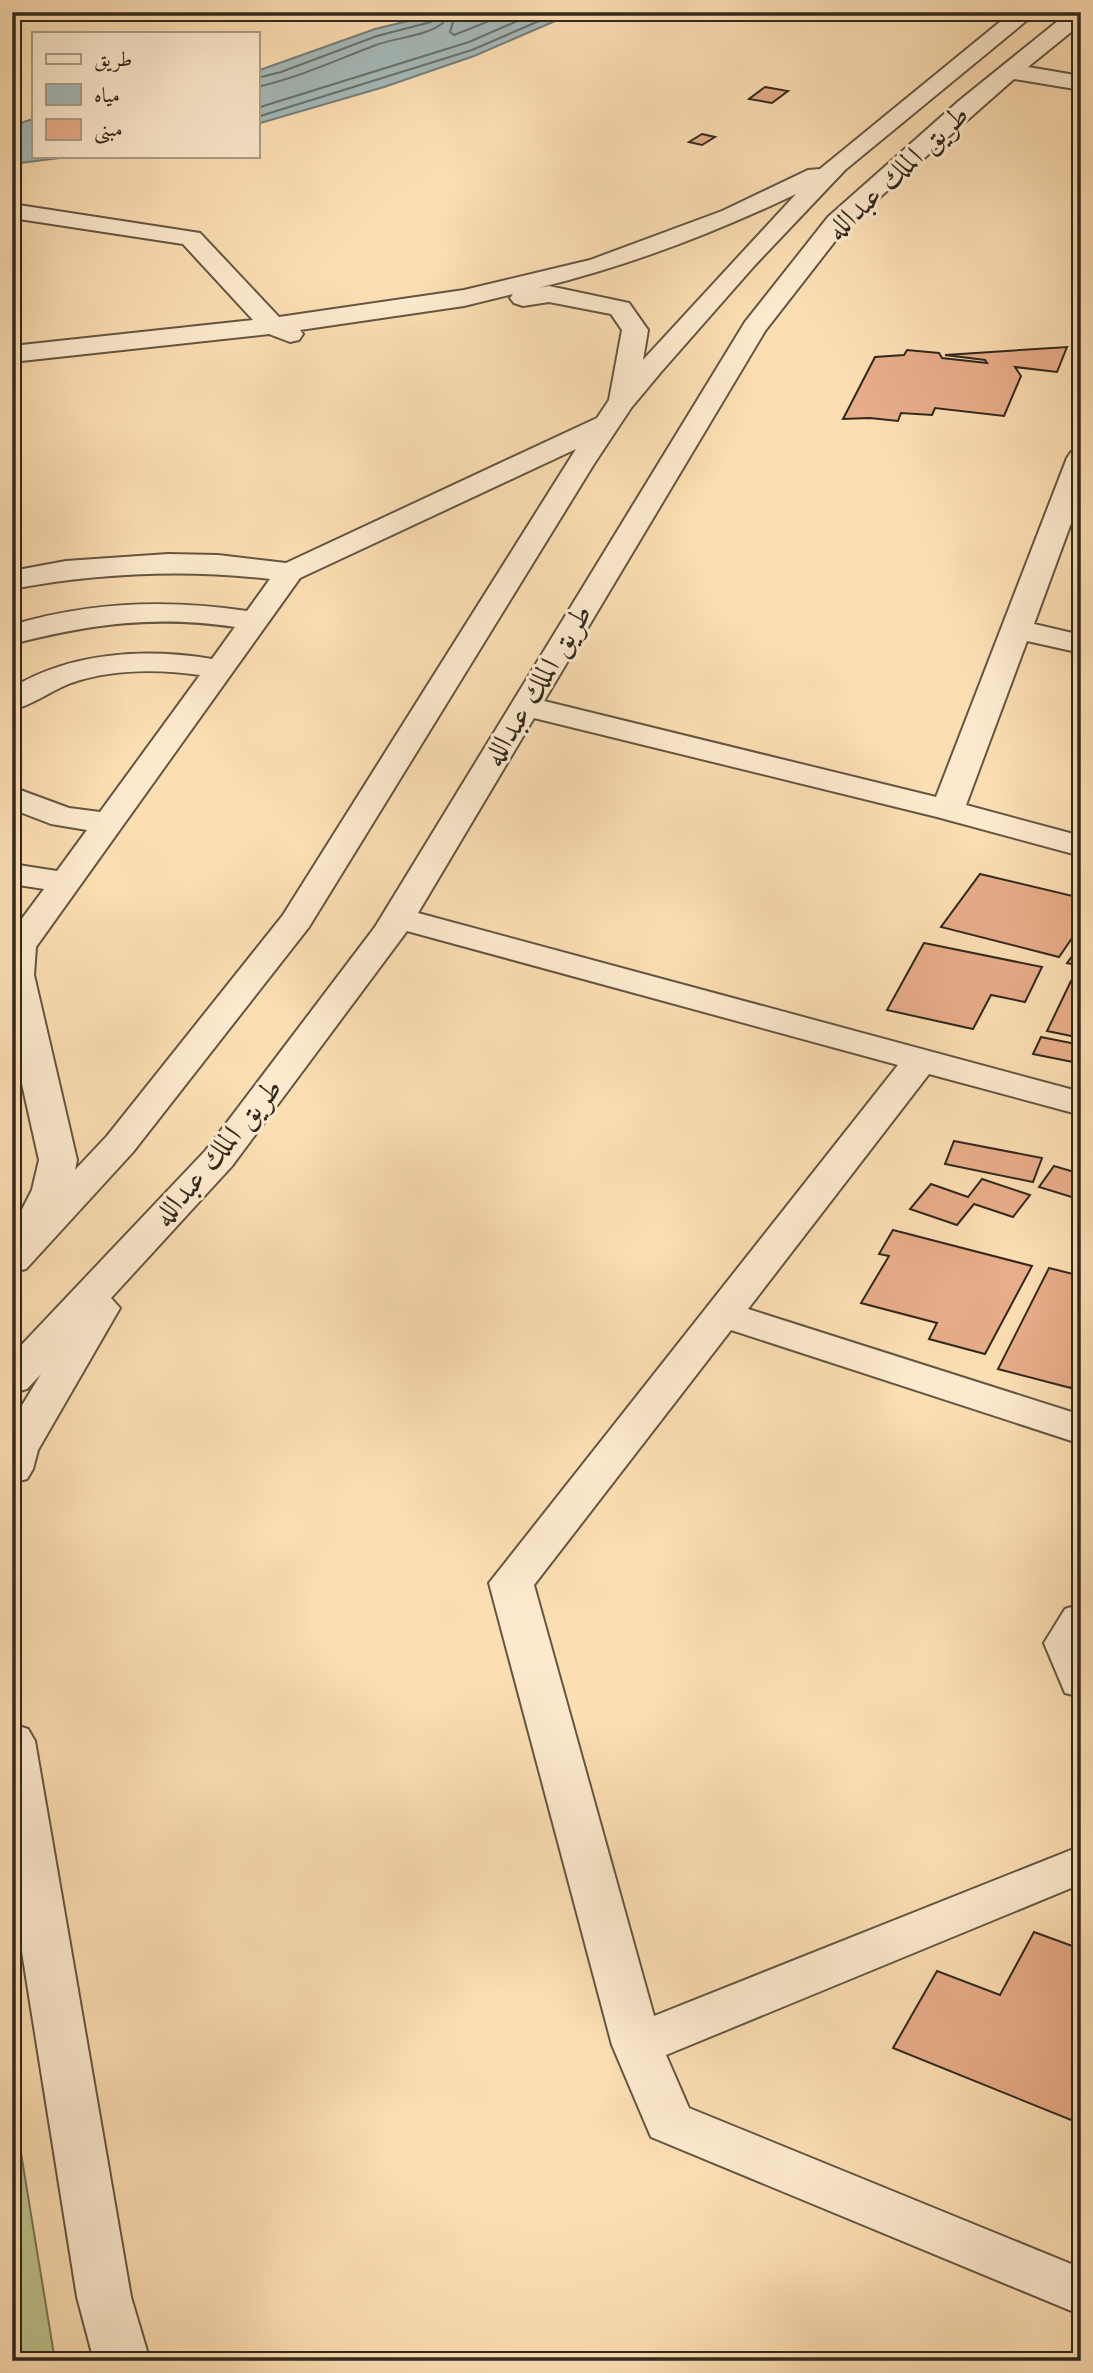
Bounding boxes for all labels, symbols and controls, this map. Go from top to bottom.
legend [32,32,259,158]
text: طريق [94,45,132,74]
text: مياه [94,81,120,110]
street label: طريق الملك عبدالله [817,95,978,250]
text: مبنى [94,115,123,144]
street label: طريق الملك عبدالله [473,596,602,774]
street label: طريق الملك عبدالله [143,1069,292,1236]

